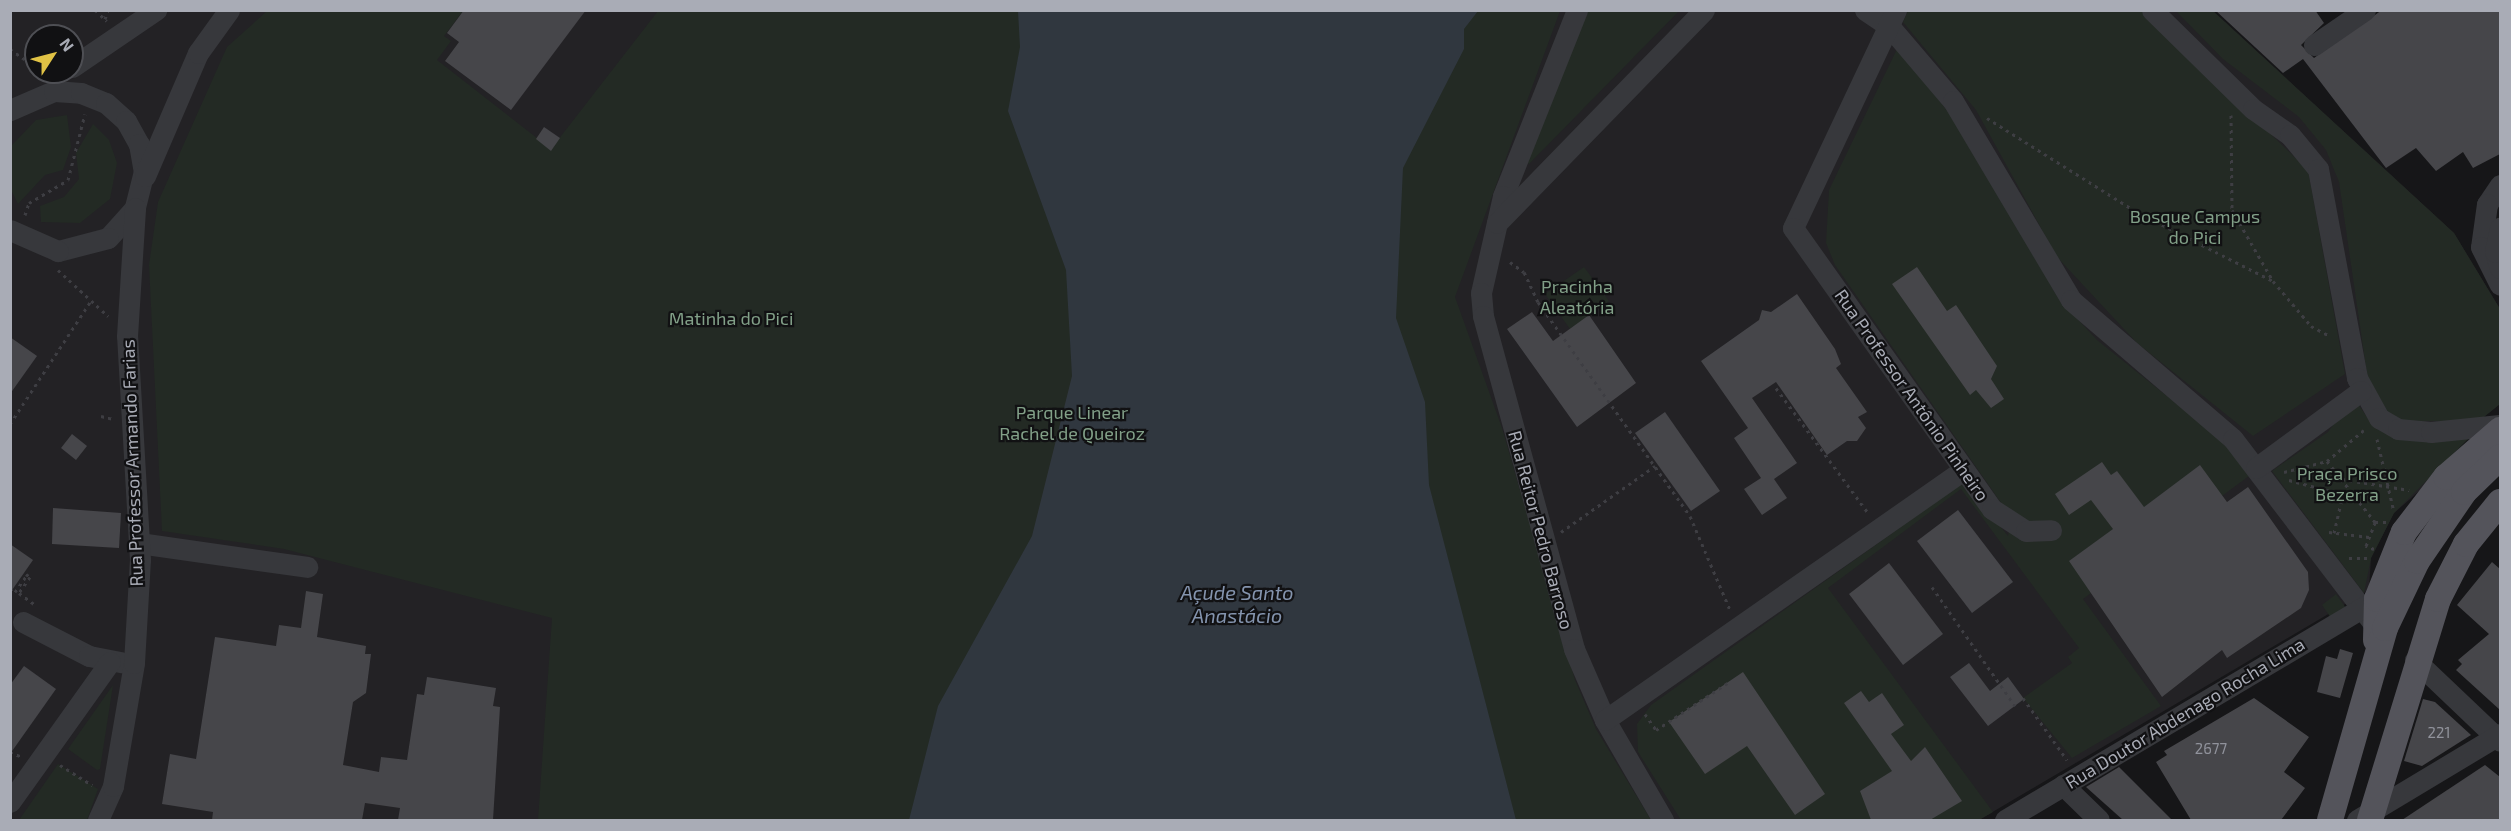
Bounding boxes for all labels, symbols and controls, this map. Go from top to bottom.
north arrow [24,24,84,84]
text: N [56,34,78,55]
park label: Bosque Campus do Pici [2130,206,2260,248]
park label: Pracinha Aleatória [1540,276,1614,318]
street label: Rua Professor Antônio Pinheiro [1830,285,1994,505]
park label: Matinha do Pici [669,307,793,329]
street label: Rua Professor Armando Farias [117,339,147,587]
park label: Parque Linear Rachel de Queiroz [999,402,1145,444]
street label: Rua Reitor Pedro Barroso [1504,428,1578,632]
park label: Praça Prisco Bezerra [2297,463,2397,506]
water label: Açude Santo Anastácio [1180,581,1294,628]
street label: Rua Doutor Abdenago Rocha Lima [2061,633,2309,793]
house number: 221 [2428,724,2450,742]
house number: 2677 [2195,740,2227,758]

